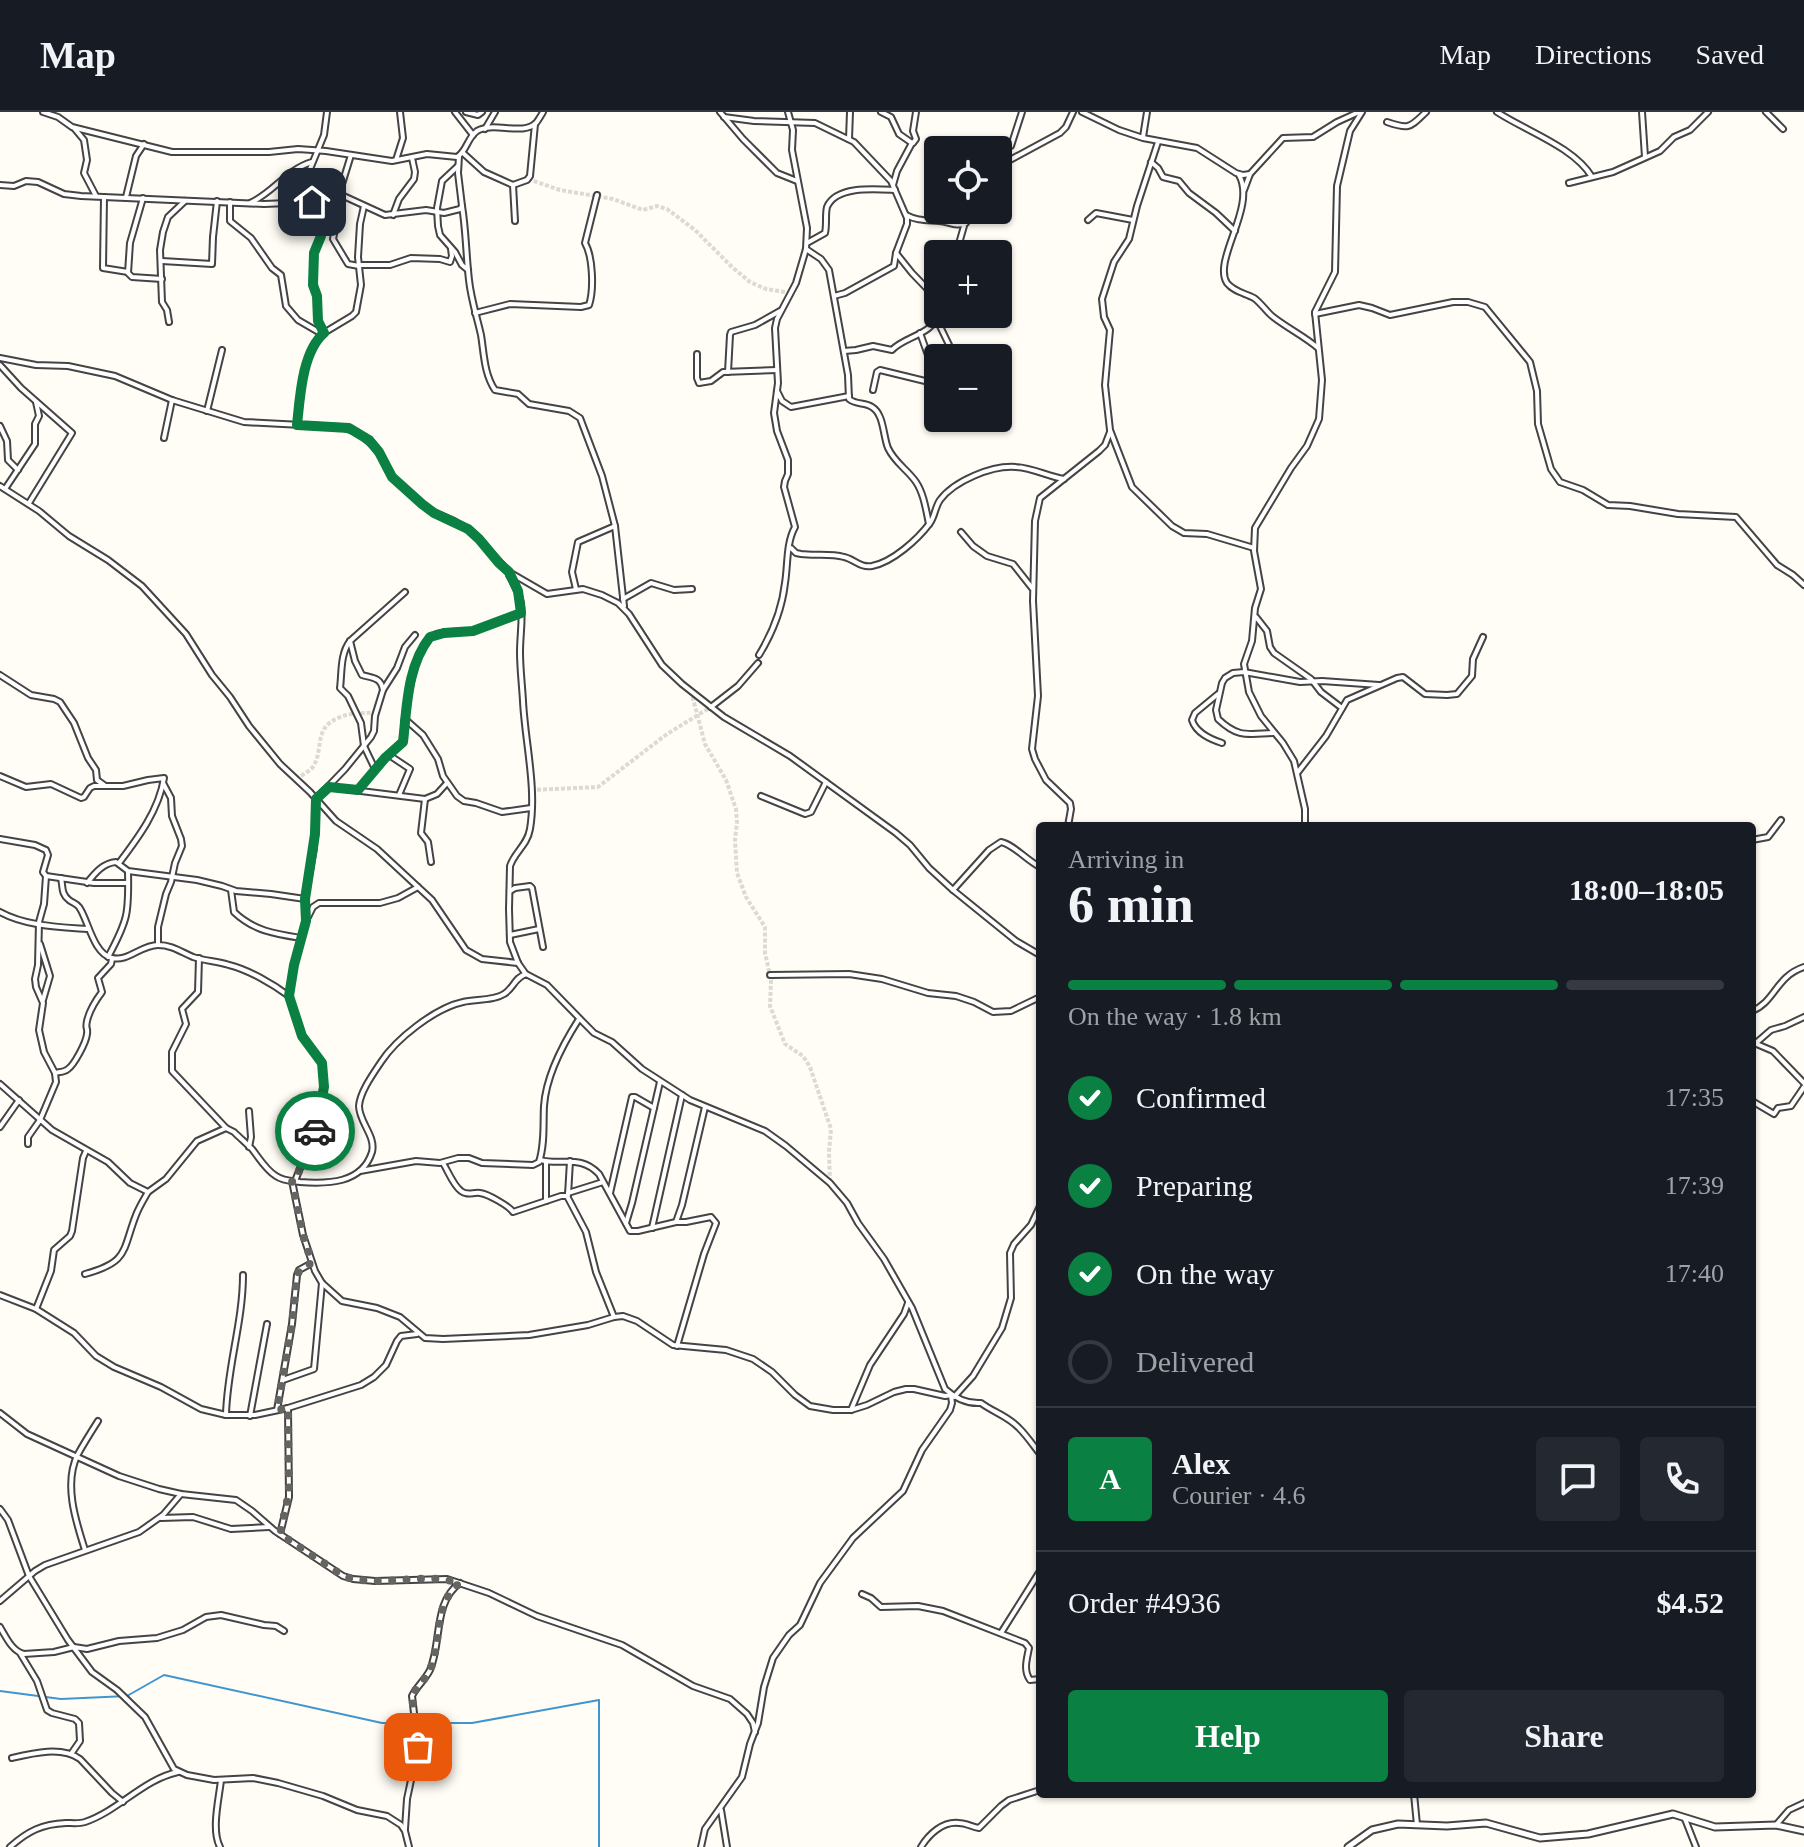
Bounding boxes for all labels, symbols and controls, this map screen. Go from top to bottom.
text: Map [40,34,116,76]
text: Map [1440,39,1491,70]
text: Directions [1535,39,1652,70]
text: Saved [1696,39,1764,70]
map controls [924,136,1012,432]
button: locate [924,136,1012,224]
pin [278,168,346,236]
icon: home [290,180,334,224]
button: + [924,240,1012,328]
button: − [924,344,1012,432]
text: Arriving in [1068,845,1184,874]
text: 18:00–18:05 [1569,873,1724,906]
text: 6 min [1068,876,1194,933]
text: On the way · 1.8 km [1068,1002,1282,1031]
icon: check [1068,1076,1112,1120]
text: Confirmed [1136,1081,1266,1114]
text: 17:35 [1665,1083,1724,1112]
courier [275,1091,355,1171]
icon: car [293,1109,337,1153]
icon: check [1068,1164,1112,1208]
text: Preparing [1136,1169,1253,1202]
text: 17:39 [1665,1171,1724,1200]
icon: check [1068,1252,1112,1296]
text: On the way [1136,1257,1274,1290]
text: 17:40 [1665,1259,1724,1288]
text: Delivered [1136,1345,1254,1378]
button: chat [1536,1437,1620,1521]
button: phone [1640,1437,1724,1521]
text: Alex [1172,1447,1230,1480]
text: A [1099,1462,1121,1495]
text: Courier · 4.6 [1172,1481,1306,1510]
text: Order #4936 [1068,1586,1220,1619]
text: $4.52 [1657,1586,1724,1619]
button: Help [1068,1690,1388,1782]
button: Share [1404,1690,1724,1782]
pin [384,1713,452,1781]
icon: bag [396,1725,440,1769]

